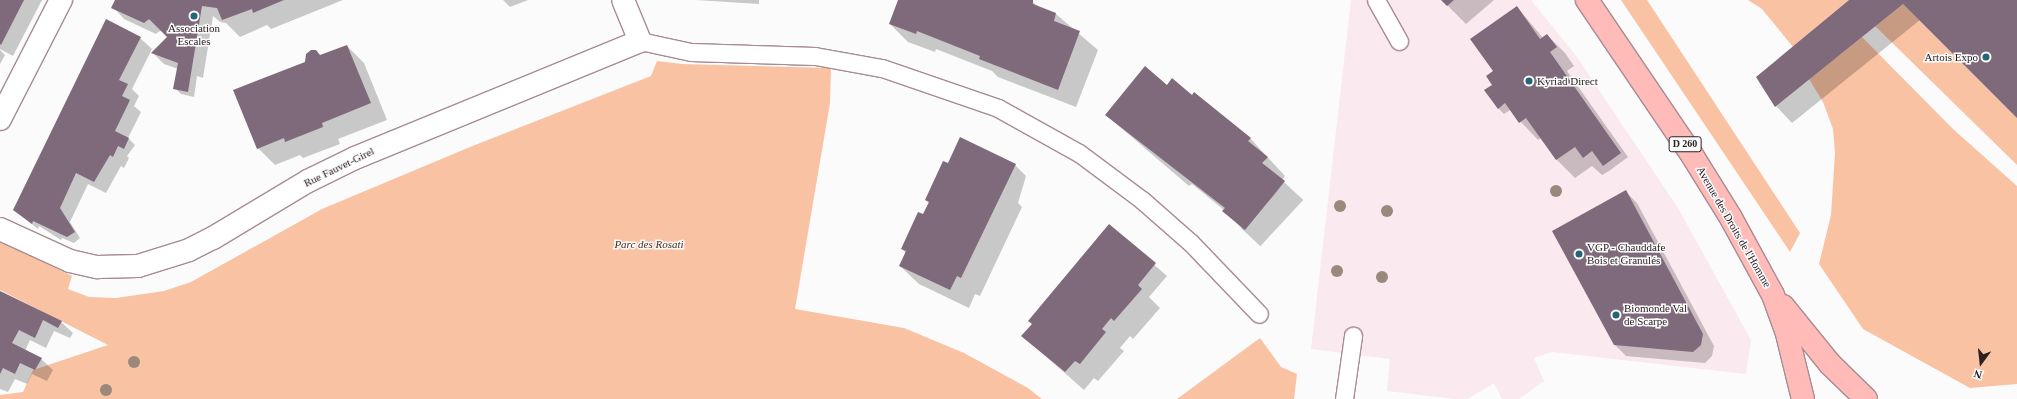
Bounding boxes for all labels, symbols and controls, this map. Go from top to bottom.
marker: Association Escales [189,11,199,21]
place label: Association Escales [168,22,220,48]
place label: Artois Expo [1925,50,1978,64]
marker: Artois Expo [1981,52,1991,62]
place label: Kyriad Direct [1537,74,1598,88]
marker: Kyriad Direct [1524,76,1534,86]
road number: D 260 [1668,136,1702,152]
street label: Rue Fauvet-Girel [302,144,376,190]
street label: Avenue des Droits de l'Homme [1694,164,1774,290]
park label: Parc des Rosati [614,237,684,251]
place label: VGP - Chauddafe Bois et Granulés [1587,241,1666,267]
marker: VGP - Chauddafe Bois et Granulés [1574,249,1584,259]
place label: Biomonde Val de Scarpe [1624,302,1687,328]
marker: Biomonde Val de Scarpe [1611,310,1621,320]
north arrow [1961,343,2001,383]
text: N [1973,368,1983,381]

